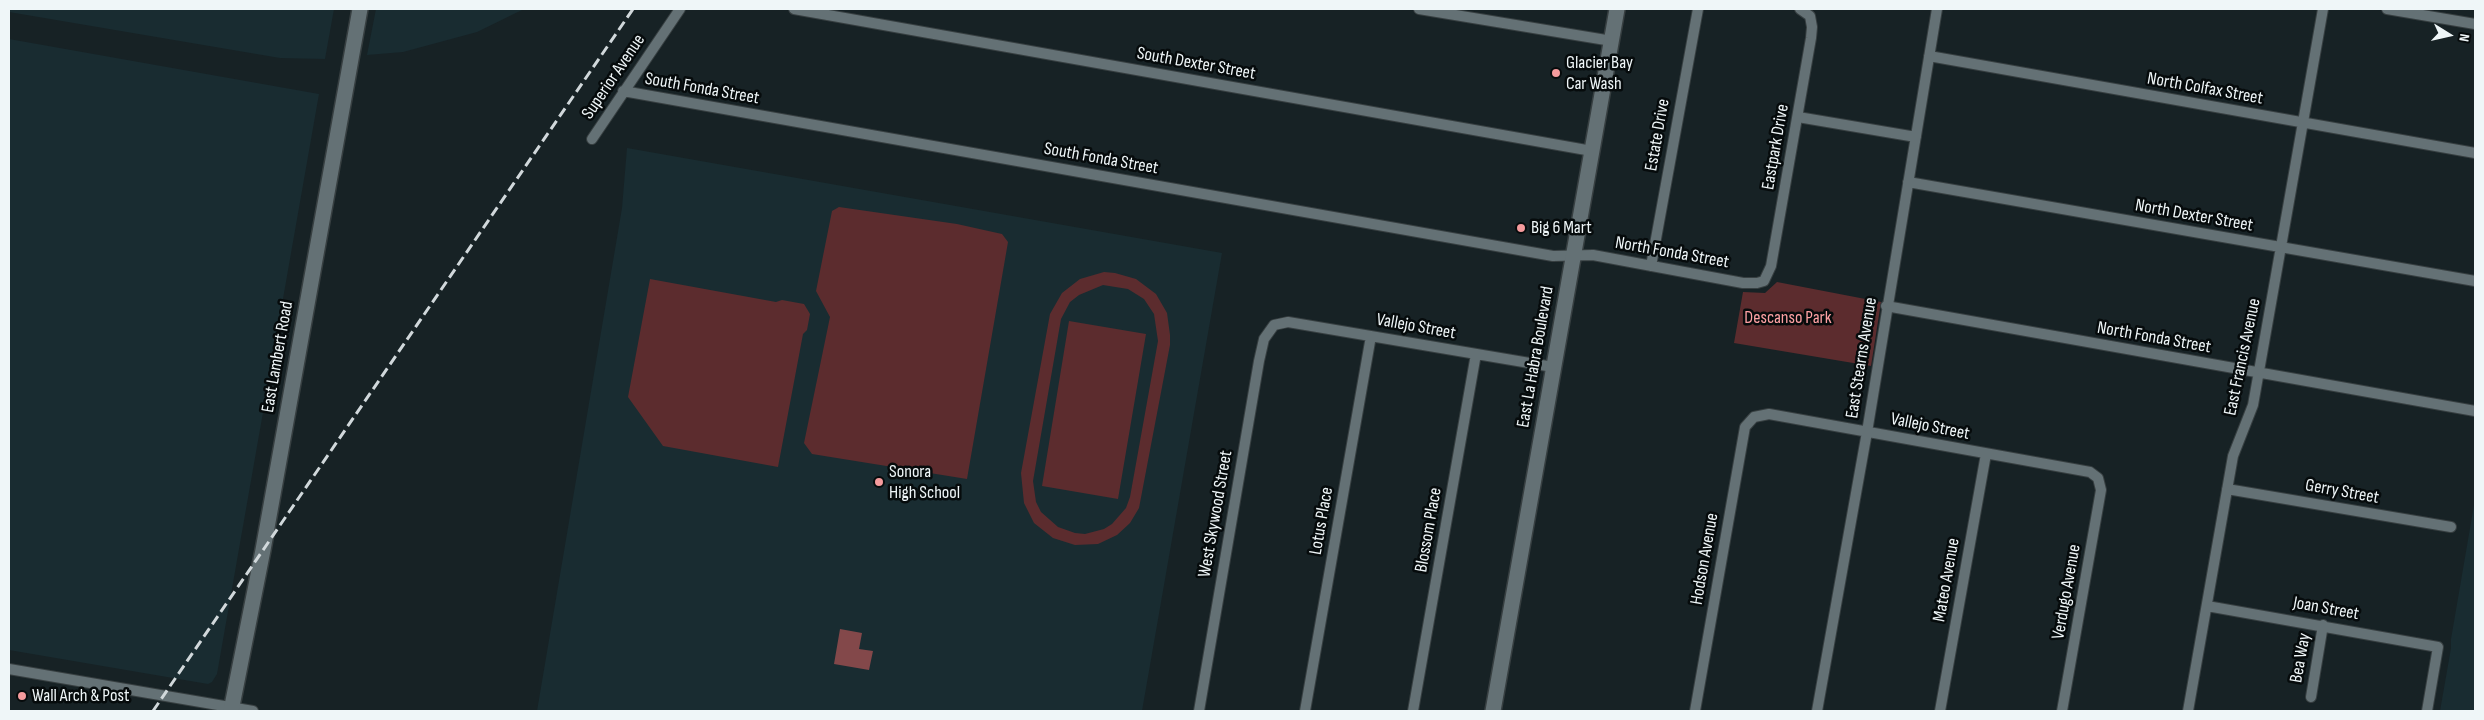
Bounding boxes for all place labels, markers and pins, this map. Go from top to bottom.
place label: Glacier Bay Car Wash [1566,52,1633,94]
marker: Glacier Bay Car Wash [1550,67,1562,79]
place label: Big 6 Mart [1531,217,1592,239]
marker: Big 6 Mart [1515,222,1527,234]
place label: Sonora High School [889,461,960,504]
marker: Sonora High School [873,476,885,488]
place label: Wall Arch & Post [32,685,129,707]
marker: Wall Arch & Post [16,690,28,702]

